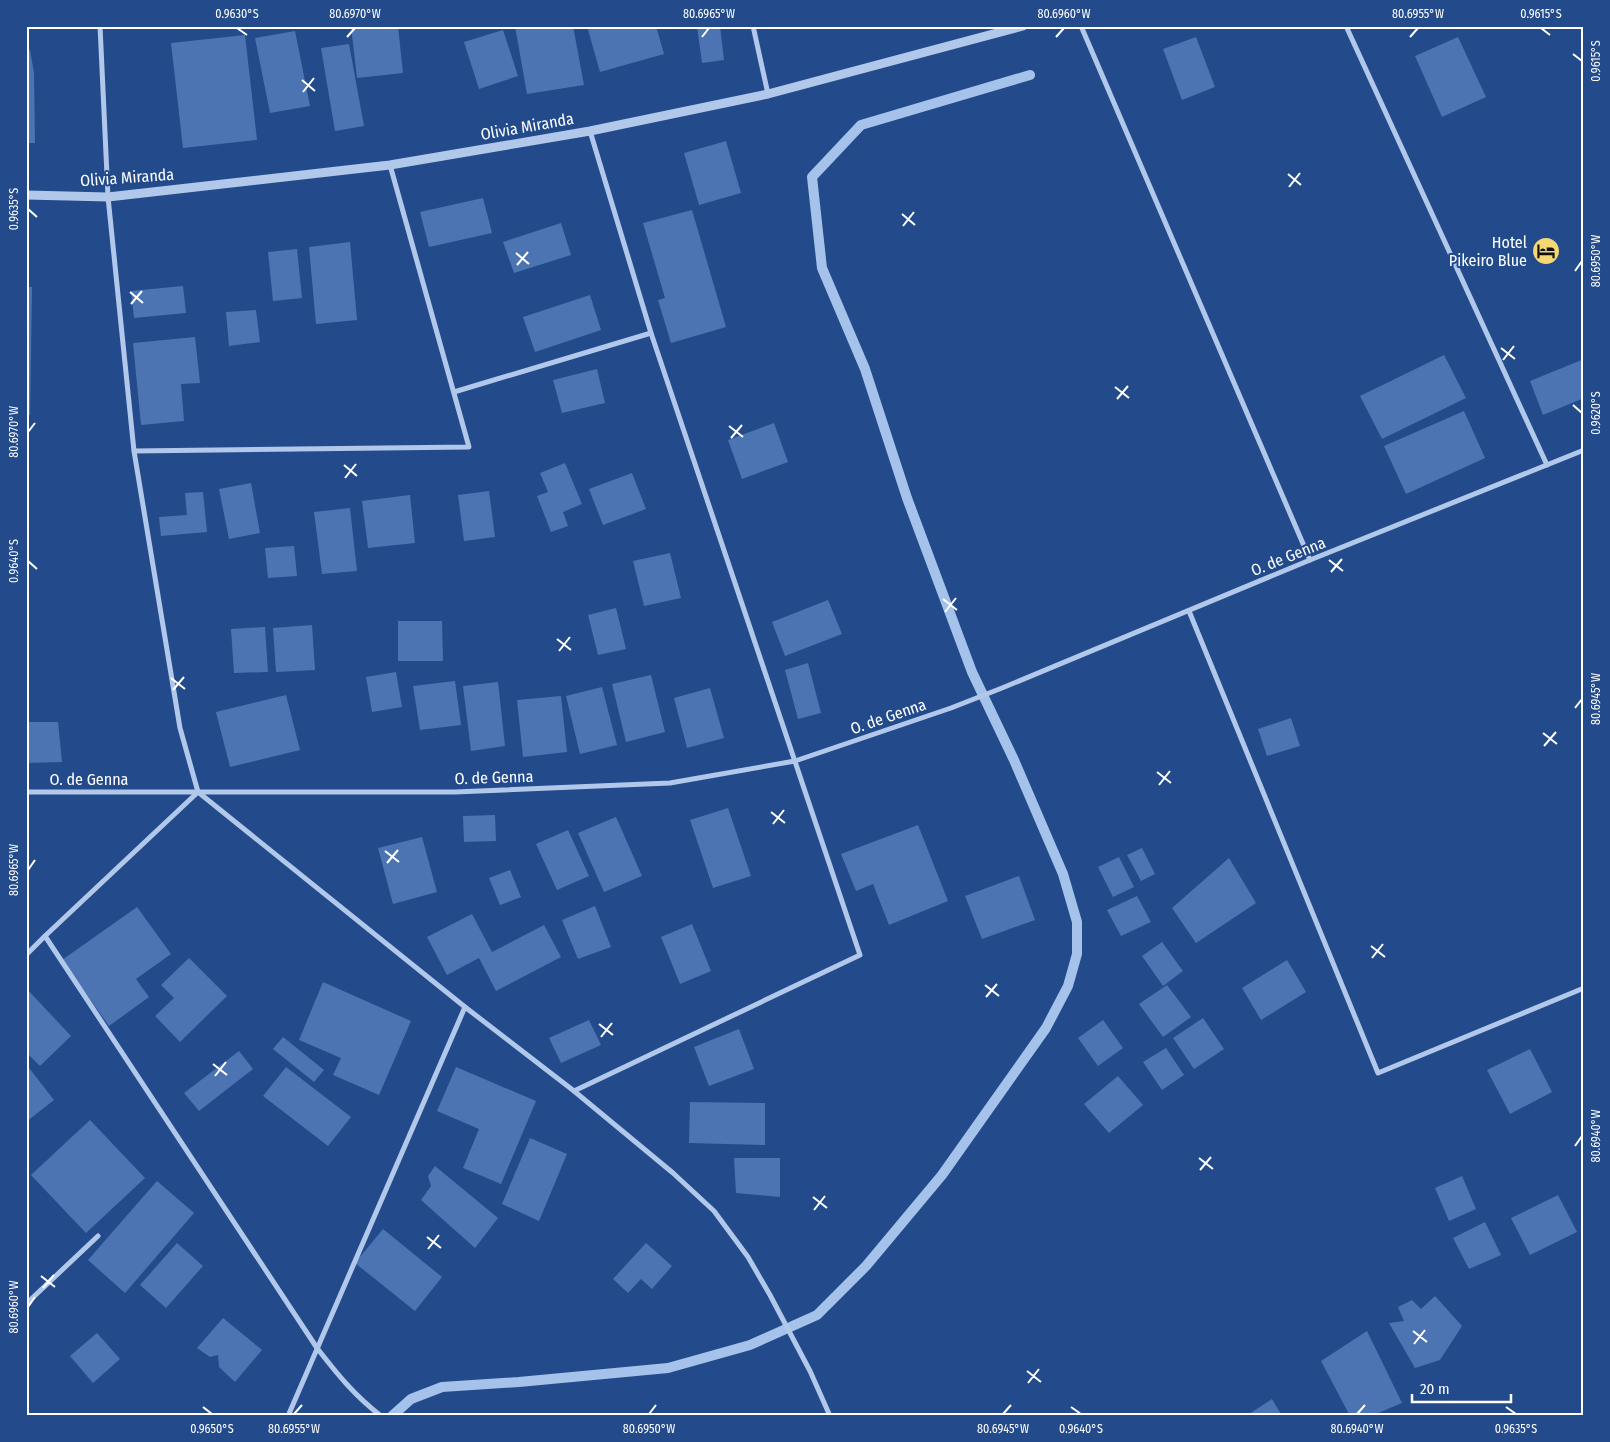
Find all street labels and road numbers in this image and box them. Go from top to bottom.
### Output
street label: Olivia Miranda [479,109,575,144]
street label: Olivia Miranda [79,165,175,190]
street label: O. de Genna [1248,533,1328,580]
street label: O. de Genna [848,695,929,738]
street label: O. de Genna [454,767,534,788]
street label: O. de Genna [50,770,129,789]

